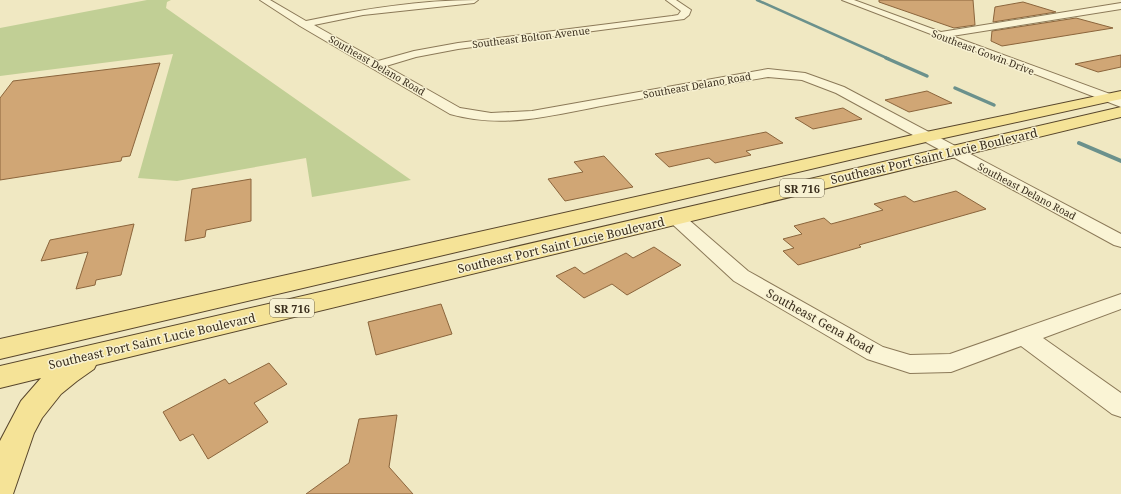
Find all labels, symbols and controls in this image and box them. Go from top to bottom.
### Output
street label: Southeast Bolton Avenue [471,23,591,51]
street label: Southeast Gowin Drive [930,26,1036,78]
street label: Southeast Delano Road [326,32,428,98]
street label: Southeast Delano Road [642,69,752,101]
street label: Southeast Port Saint Lucie Boulevard [829,124,1040,188]
street label: Southeast Delano Road [975,159,1079,223]
road number: SR 716 [780,179,824,197]
street label: Southeast Port Saint Lucie Boulevard [456,213,667,277]
street label: Southeast Gena Road [763,284,877,358]
road number: SR 716 [270,299,314,317]
street label: Southeast Port Saint Lucie Boulevard [47,309,258,373]

